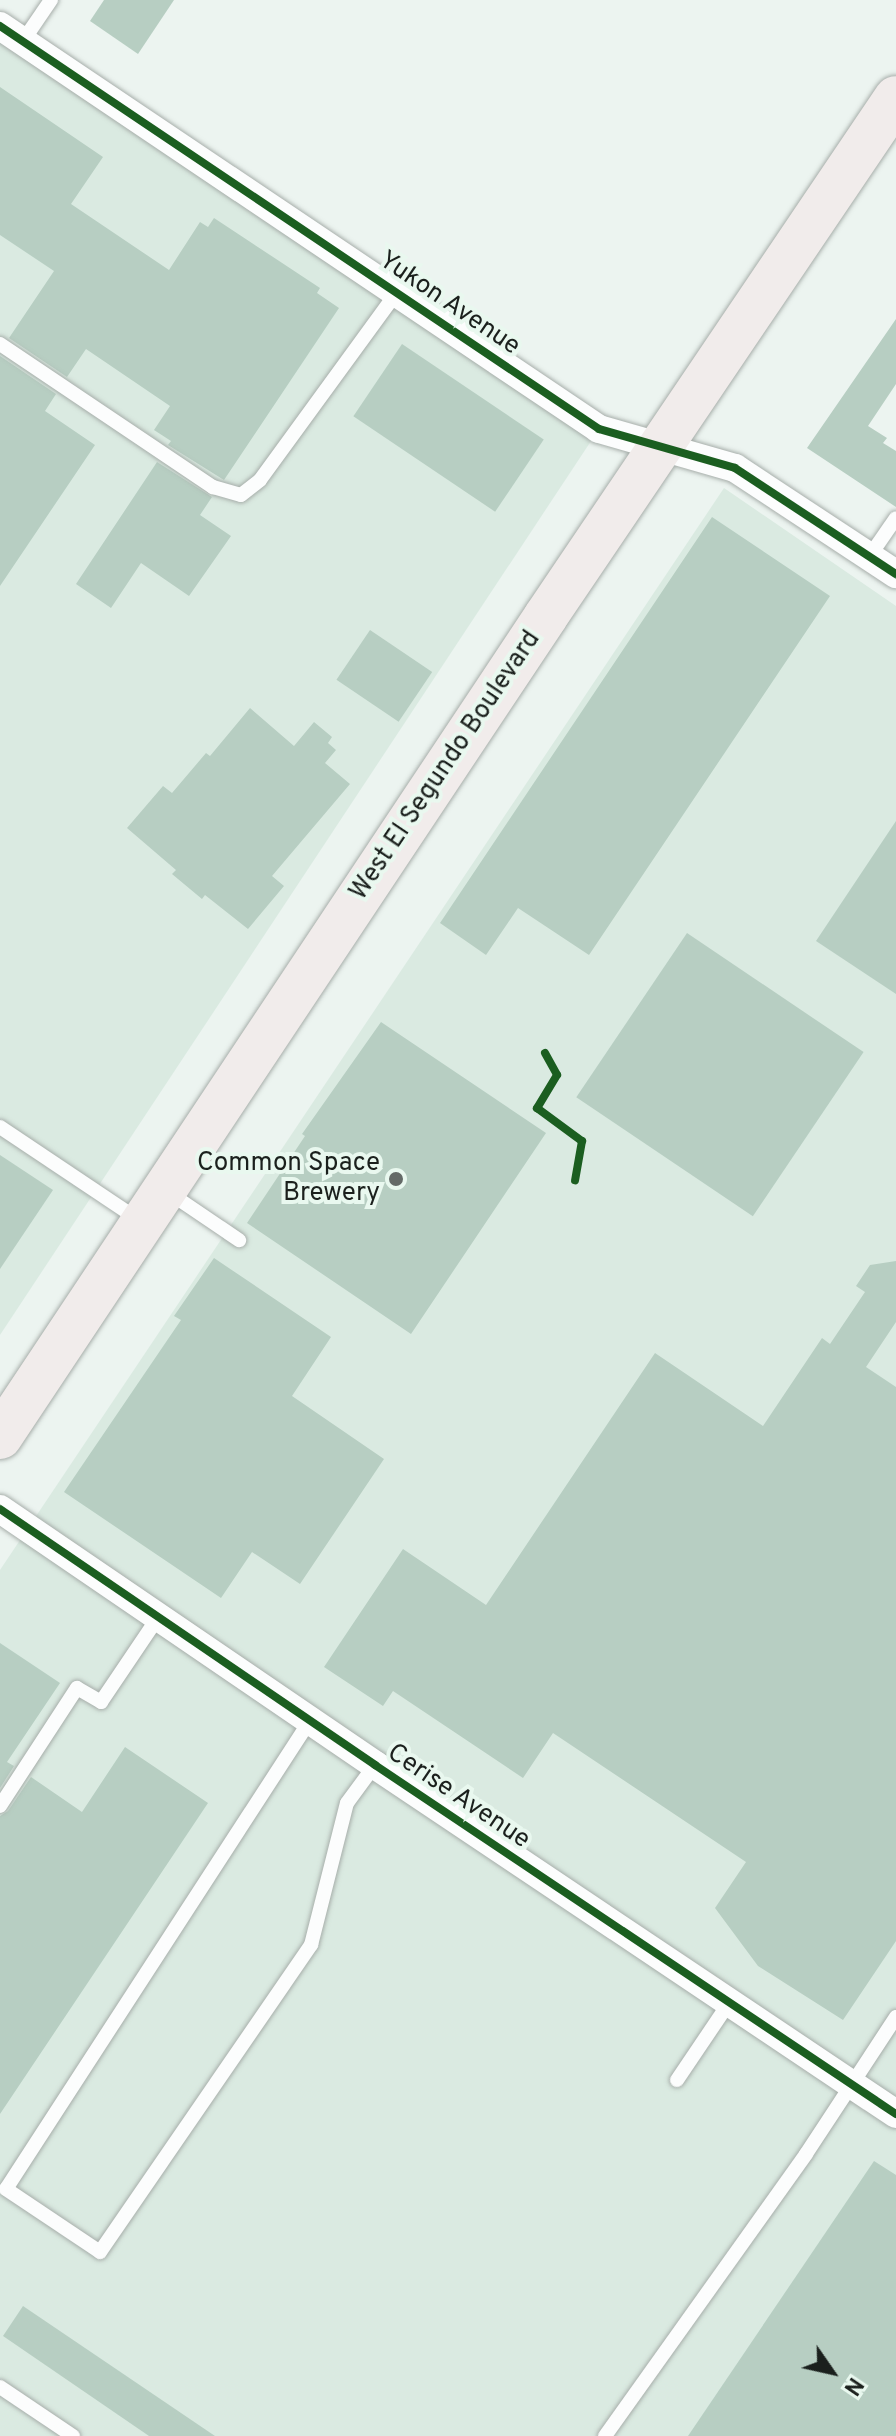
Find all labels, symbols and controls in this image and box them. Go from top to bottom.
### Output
street label: Yukon Avenue [372,245,526,363]
street label: West El Segundo Boulevard [344,625,548,907]
place label: Common Space Brewery [197,1148,380,1210]
marker: Common Space Brewery [387,1170,405,1188]
street label: Cerise Avenue [380,1737,536,1857]
north arrow [792,2332,872,2412]
text: N [837,2372,868,2400]

